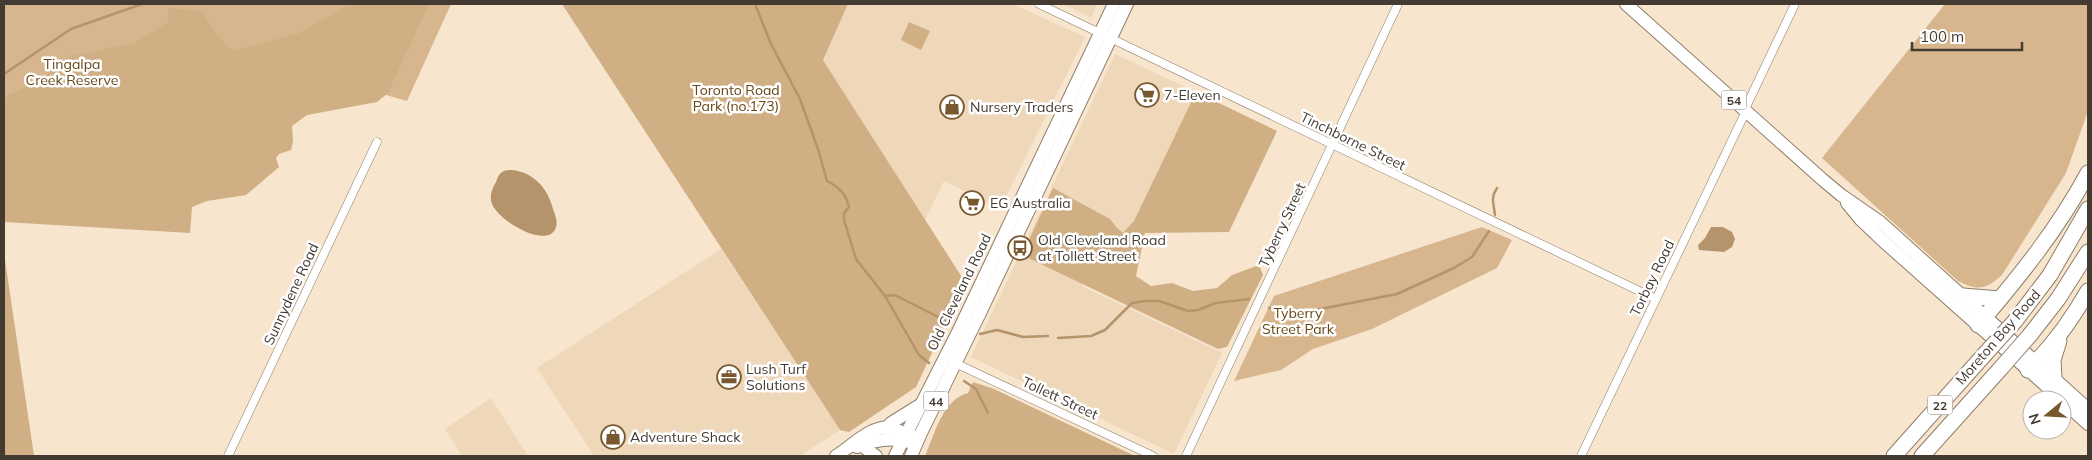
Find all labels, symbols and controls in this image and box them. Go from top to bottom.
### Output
scale bar [1912,20,2022,52]
text: 100 m [1920,27,1964,46]
park label: Tingalpa Creek Reserve [26,55,118,89]
park label: Toronto Road Park (no.173) [692,81,780,115]
supermarket icon: 7-Eleven [1134,82,1160,108]
place label: 7-Eleven [1164,86,1221,104]
road number: 54 [1722,90,1746,110]
shop icon: Nursery Traders [939,94,965,120]
place label: Nursery Traders [970,98,1074,116]
street label: Tinchborne Street [1297,108,1409,174]
street label: Tyberry Street [1255,180,1310,270]
supermarket icon: EG Australia [959,190,985,216]
place label: EG Australia [990,194,1071,212]
street label: Old Cleveland Road [923,231,995,353]
place label: Old Cleveland Road at Tollett Street [1038,231,1166,265]
bus stop icon: Old Cleveland Road at Tollett Street [1007,235,1033,261]
street label: Torbay Road [1626,237,1678,319]
street label: Sunnydene Road [260,240,322,348]
street label: Moreton Bay Road [1952,286,2044,388]
park label: Tyberry Street Park [1262,304,1335,338]
place label: Lush Turf Solutions [746,360,806,394]
office icon: Lush Turf Solutions [716,364,742,390]
street label: Tollett Street [1019,373,1101,423]
north arrow [2022,390,2072,440]
road number: 44 [924,392,948,411]
road number: 22 [1928,396,1952,414]
text: N [2024,411,2045,427]
shop icon: Adventure Shack [600,424,626,450]
place label: Adventure Shack [630,428,741,446]

